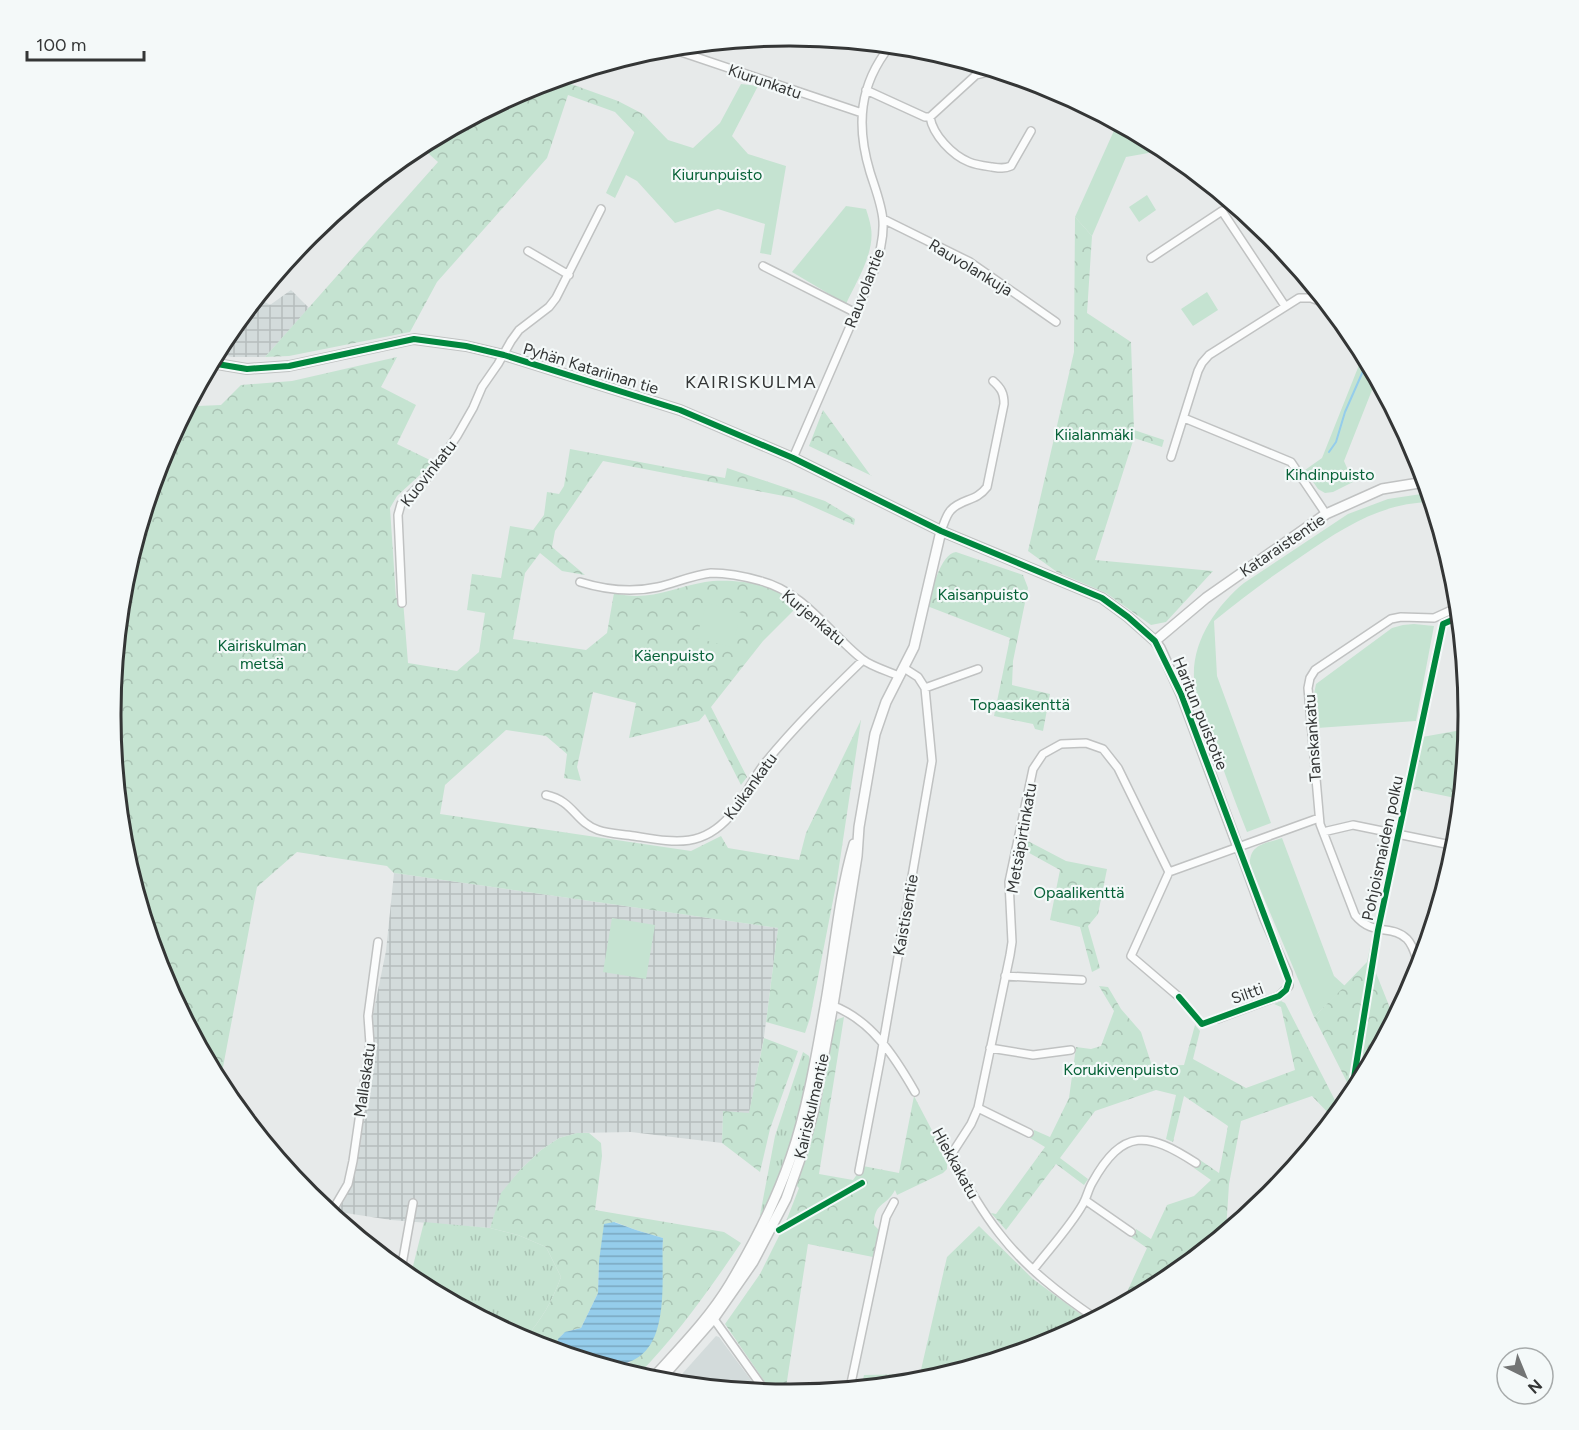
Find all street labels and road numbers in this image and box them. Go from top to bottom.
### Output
street label: Kiurunkatu [726,60,804,103]
street label: Rauvolankuja [925,235,1016,300]
street label: Rauvolantie [841,245,888,331]
street label: Pyhän Katariinan tie [521,339,661,398]
street label: Kuovinkatu [396,436,460,510]
street label: Kataraistentie [1236,510,1329,581]
street label: Kurjenkatu [778,585,849,649]
street label: Haritun puistotie [1169,654,1232,773]
street label: Tanskankatu [1300,694,1325,782]
street label: Kuikankatu [720,749,781,823]
street label: Pohjoismaiden polku [1358,774,1407,922]
street label: Metsäpirtinkatu [1002,781,1041,895]
street label: Kaistisentie [889,873,922,957]
street label: Siltti [1228,979,1266,1008]
street label: Mallaskatu [350,1042,379,1119]
street label: Kairiskulmantie [790,1051,833,1161]
street label: Hiekkakatu [928,1124,983,1202]

